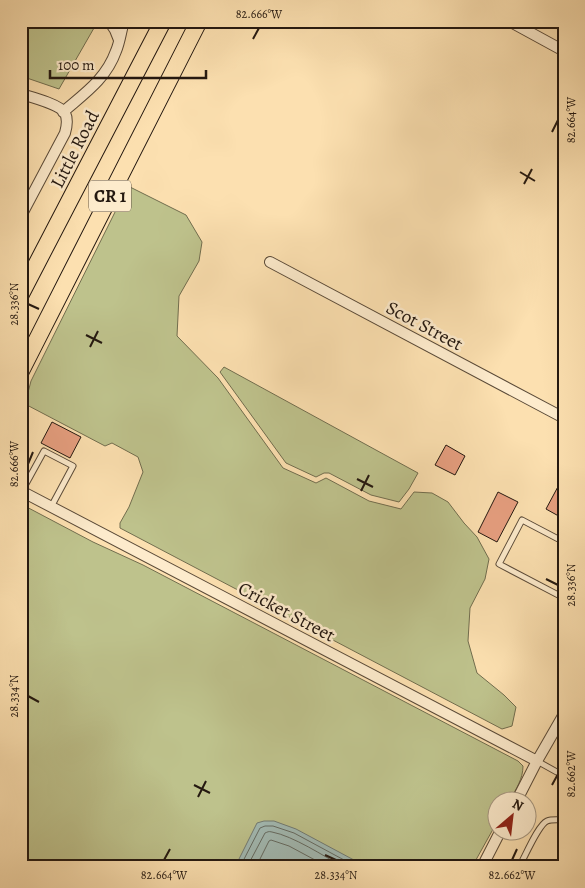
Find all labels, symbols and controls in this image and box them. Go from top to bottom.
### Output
text: 82.666°W [236,6,283,22]
scale bar [50,48,206,80]
text: 100 m [58,55,95,75]
text: 82.664°W [563,96,579,143]
street label: Little Road [44,105,106,193]
road number: CR 1 [89,180,131,212]
text: 28.336°N [6,282,22,325]
street label: Scot Street [381,295,468,357]
text: 82.666°W [6,440,22,487]
text: 28.336°N [563,563,579,606]
street label: Cricket Street [233,575,340,648]
text: 28.334°N [6,674,22,717]
text: 82.662°W [563,750,579,797]
north arrow [488,790,538,840]
text: N [509,794,527,816]
text: 82.664°W [141,867,188,883]
text: 28.334°N [315,867,358,883]
text: 82.662°W [489,867,536,883]

